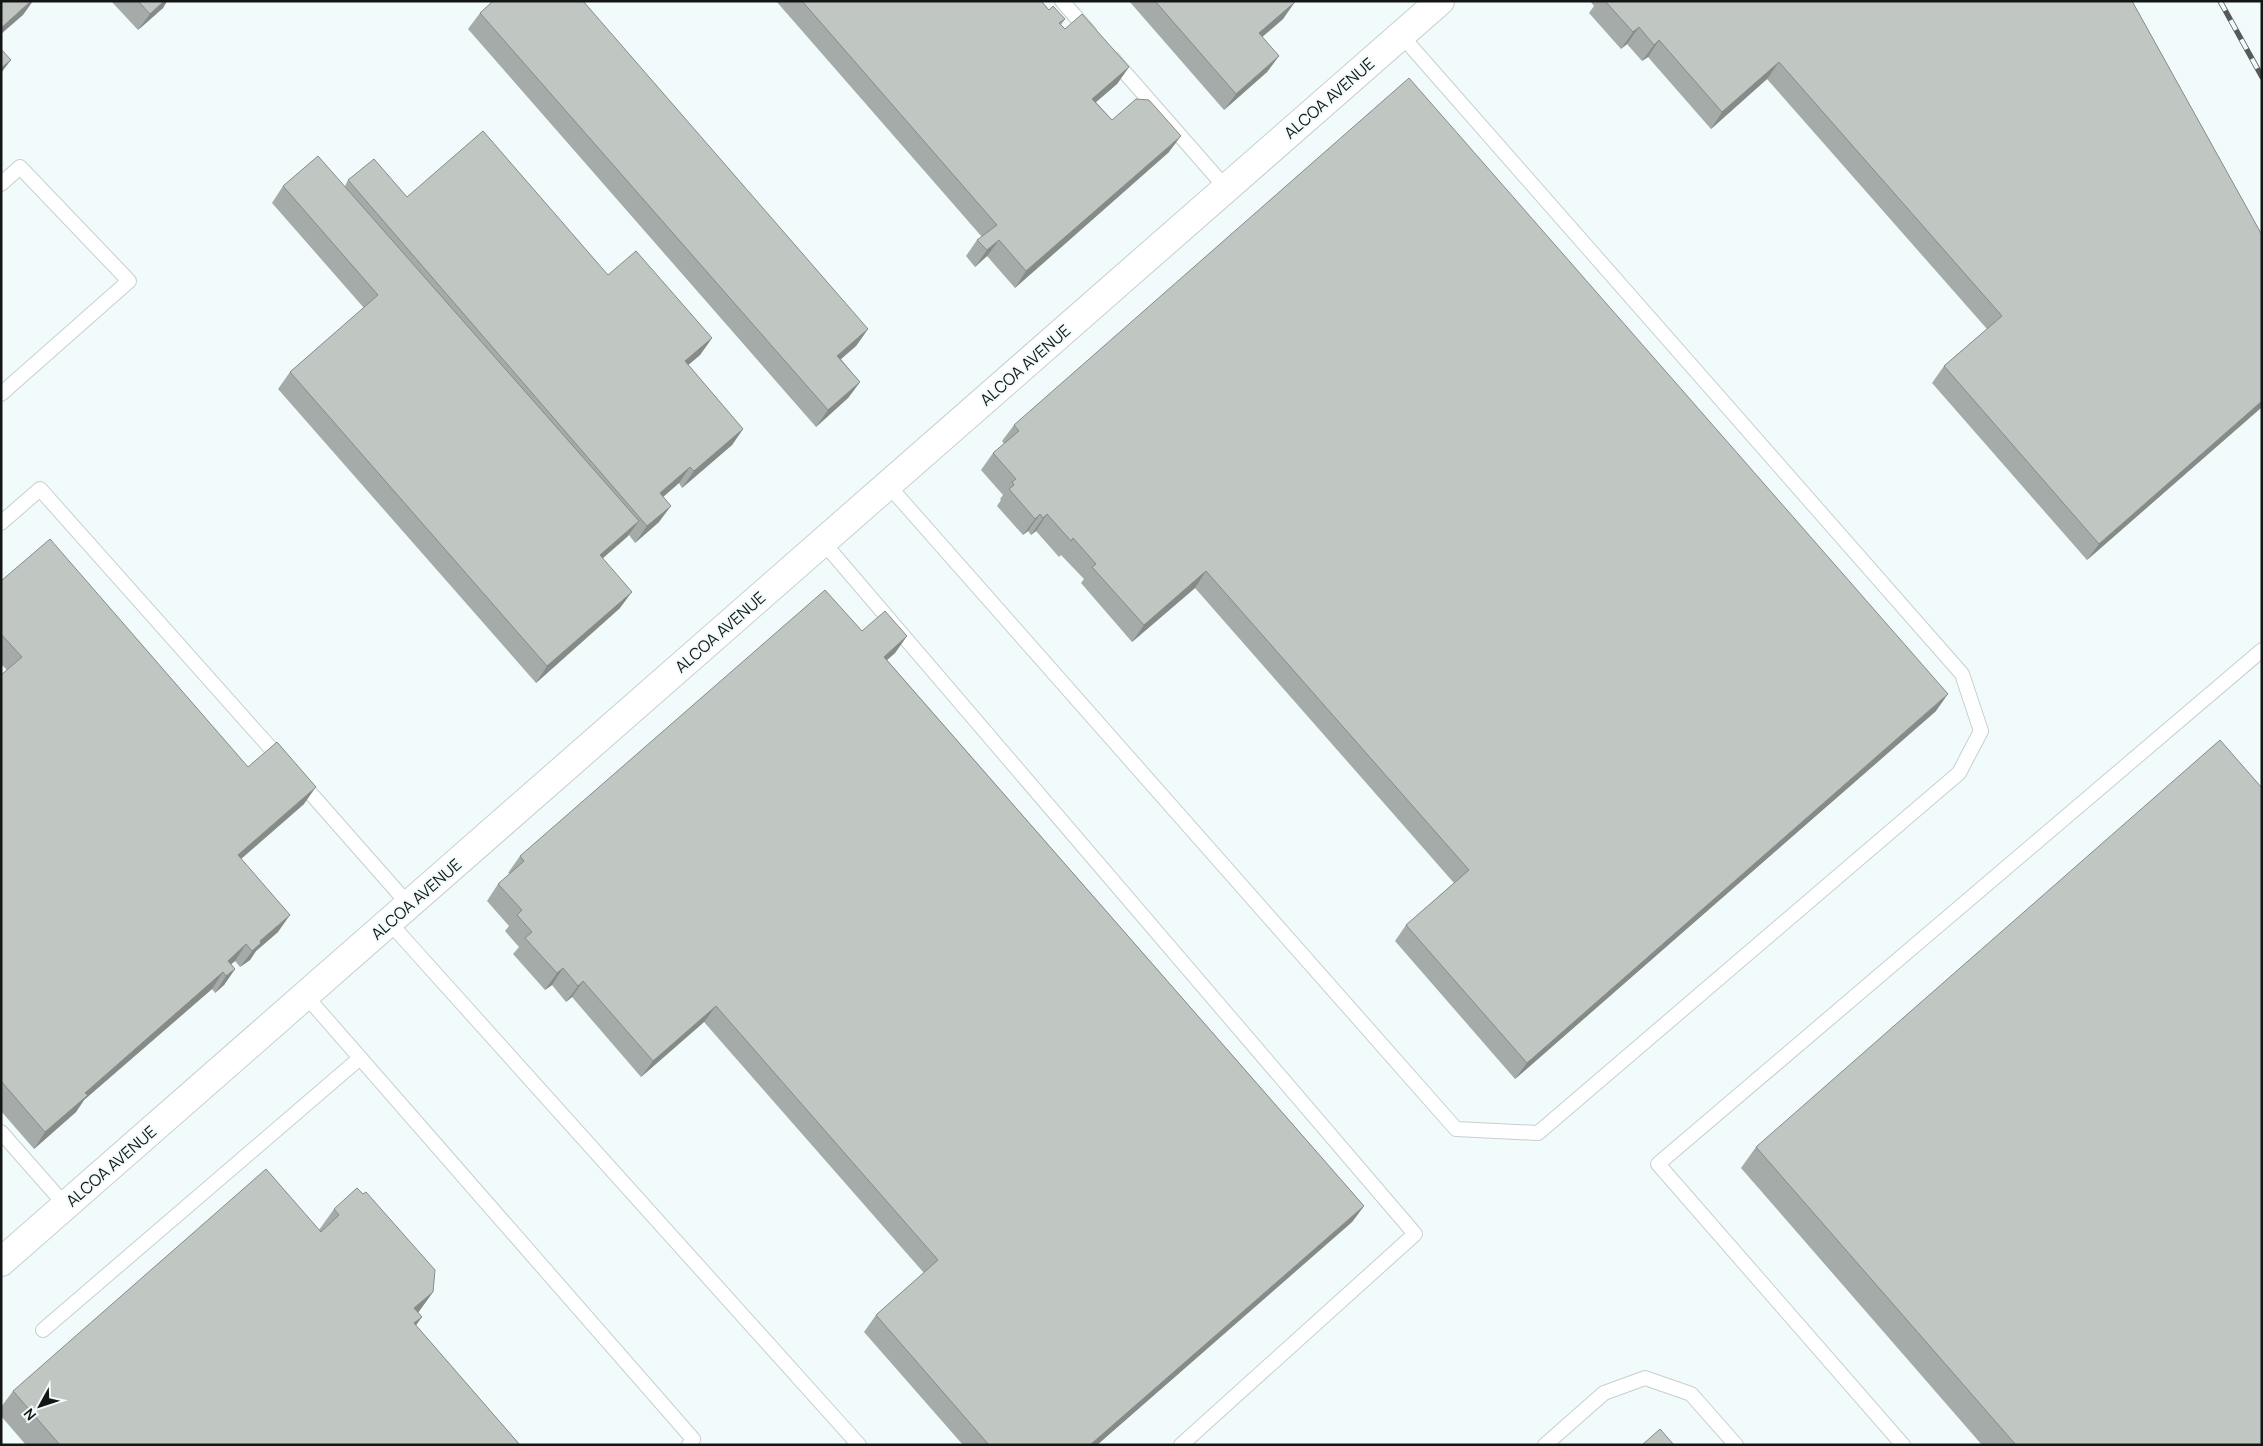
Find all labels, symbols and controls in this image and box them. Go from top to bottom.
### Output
street label: ALCOA AVENUE [1279,52,1379,144]
street label: ALCOA AVENUE [975,319,1075,411]
street label: ALCOA AVENUE [670,586,770,678]
street label: ALCOA AVENUE [366,853,466,945]
street label: ALCOA AVENUE [61,1120,161,1212]
north arrow [15,1381,65,1431]
text: N [19,1405,40,1425]

